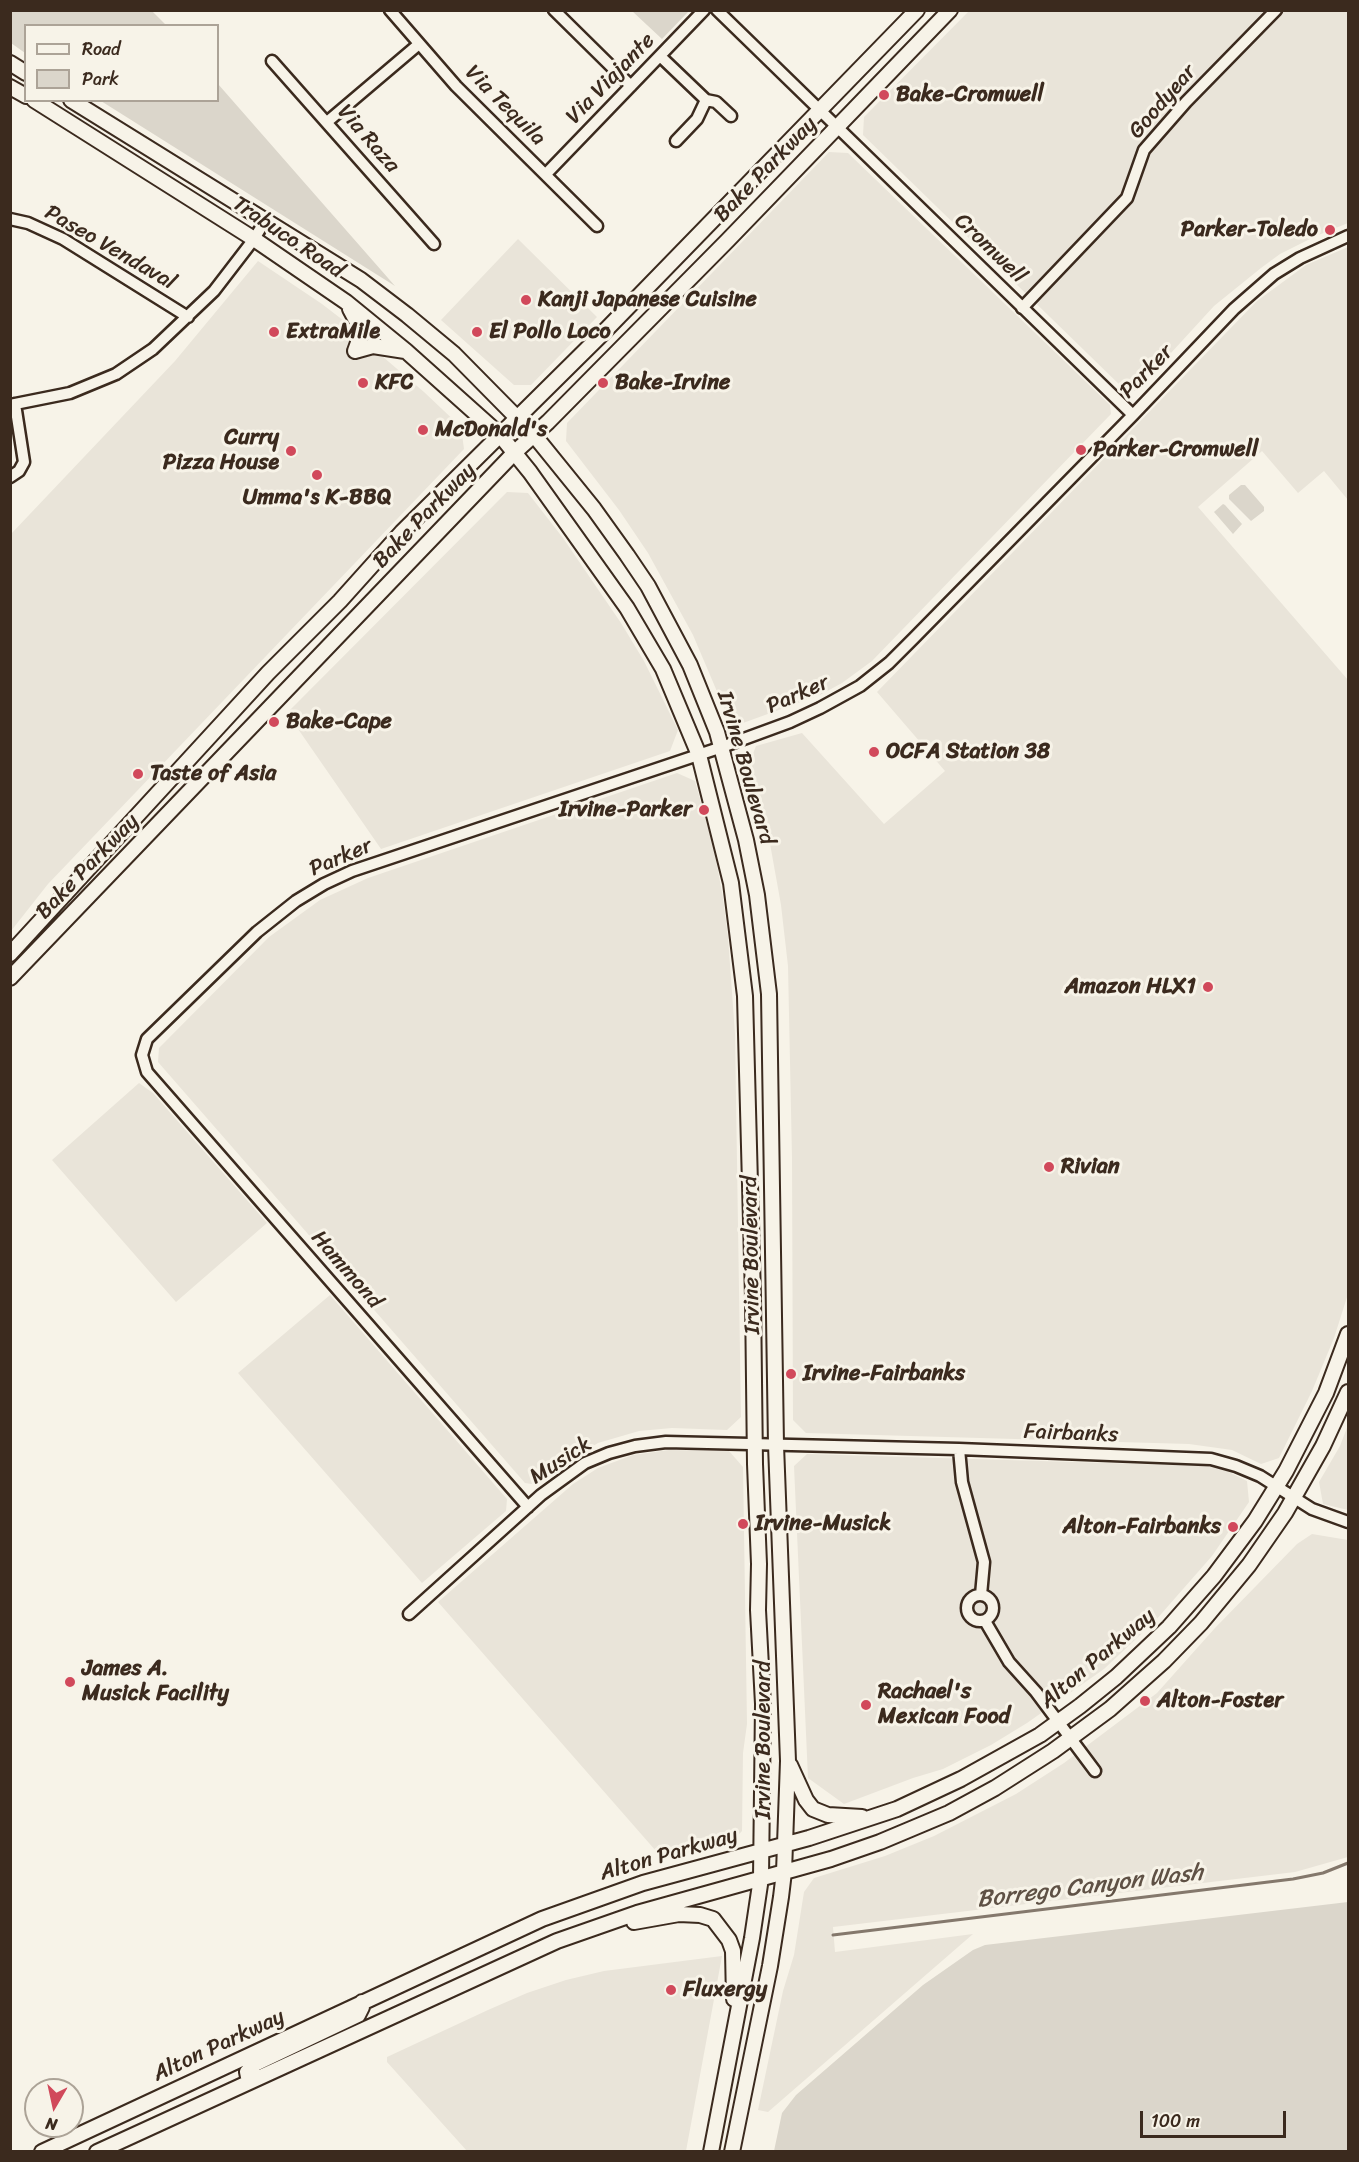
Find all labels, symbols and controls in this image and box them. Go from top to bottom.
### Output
legend [24,24,219,102]
street label: Via Viajante [561,28,661,130]
text: Road [82,33,121,65]
street label: Goodyear [1124,59,1202,145]
street label: Via Tequila [459,60,551,152]
text: Park [82,63,119,95]
place label: Bake-Cromwell [896,82,1044,108]
marker: Bake-Cromwell [877,88,891,102]
street label: Via Raza [331,99,405,179]
street label: Bake Parkway [709,112,823,228]
street label: Trabuco Road [227,191,349,285]
street label: Paseo Vendaval [40,200,180,296]
street label: Cromwell [949,208,1031,290]
place label: Parker-Toledo [1181,217,1318,243]
marker: Parker-Toledo [1323,223,1337,237]
place label: Kanji Japanese Cuisine [538,287,757,313]
marker: Kanji Japanese Cuisine [519,293,533,307]
place label: ExtraMile [286,319,380,345]
place label: El Pollo Loco [489,319,611,345]
marker: ExtraMile [267,325,281,339]
marker: El Pollo Loco [470,325,484,339]
street label: Parker [1115,339,1179,405]
place label: KFC [375,370,414,396]
place label: Bake-Irvine [615,370,730,396]
marker: KFC [356,376,370,390]
marker: Bake-Irvine [596,376,610,390]
place label: McDonald's [435,417,547,443]
marker: McDonald's [416,423,430,437]
place label: Curry Pizza House [163,425,279,476]
place label: Parker-Cromwell [1093,437,1258,463]
marker: Parker-Cromwell [1074,443,1088,457]
marker: Curry Pizza House [284,444,298,458]
street label: Bake Parkway [368,458,482,574]
marker: Umma's K-BBQ [310,468,324,482]
place label: Umma's K-BBQ [243,485,391,511]
street label: Parker [763,670,833,720]
street label: Irvine Boulevard [710,688,780,848]
place label: Bake-Cape [286,709,392,735]
marker: Bake-Cape [267,715,281,729]
place label: OCFA Station 38 [886,739,1050,765]
marker: OCFA Station 38 [867,745,881,759]
place label: Taste of Asia [150,761,276,787]
marker: Taste of Asia [131,767,145,781]
place label: Irvine-Parker [559,797,692,823]
marker: Irvine-Parker [697,803,711,817]
street label: Bake Parkway [31,809,145,925]
street label: Parker [306,833,376,883]
place label: Amazon HLX1 [1065,974,1196,1000]
marker: Amazon HLX1 [1201,980,1215,994]
place label: Rivian [1061,1154,1120,1180]
marker: Rivian [1042,1160,1056,1174]
street label: Irvine Boulevard [737,1175,767,1335]
street label: Hammond [305,1225,387,1315]
place label: Irvine-Fairbanks [803,1361,965,1387]
marker: Irvine-Fairbanks [784,1367,798,1381]
street label: Fairbanks [1023,1419,1119,1449]
street label: Musick [525,1431,597,1491]
place label: Irvine-Musick [755,1511,891,1537]
place label: Alton-Fairbanks [1063,1514,1221,1540]
marker: Irvine-Musick [736,1517,750,1531]
marker: Alton-Fairbanks [1226,1520,1240,1534]
street label: Alton Parkway [1035,1603,1161,1715]
place label: James A. Musick Facility [82,1656,229,1708]
street label: Irvine Boulevard [751,1661,777,1819]
marker: James A. Musick Facility [63,1675,77,1689]
place label: Rachael's Mexican Food [878,1679,1010,1730]
place label: Alton-Foster [1157,1688,1283,1714]
marker: Alton-Foster [1138,1694,1152,1708]
marker: Rachael's Mexican Food [859,1698,873,1712]
street label: Alton Parkway [597,1823,741,1887]
water label: Borrego Canyon Wash [975,1859,1205,1915]
place label: Fluxergy [683,1977,767,2003]
marker: Fluxergy [664,1983,678,1997]
street label: Alton Parkway [149,2004,289,2088]
north arrow [24,2078,84,2138]
scale bar [1143,2099,1288,2137]
text: 100 m [1151,2105,1200,2137]
text: N [44,2109,59,2139]

